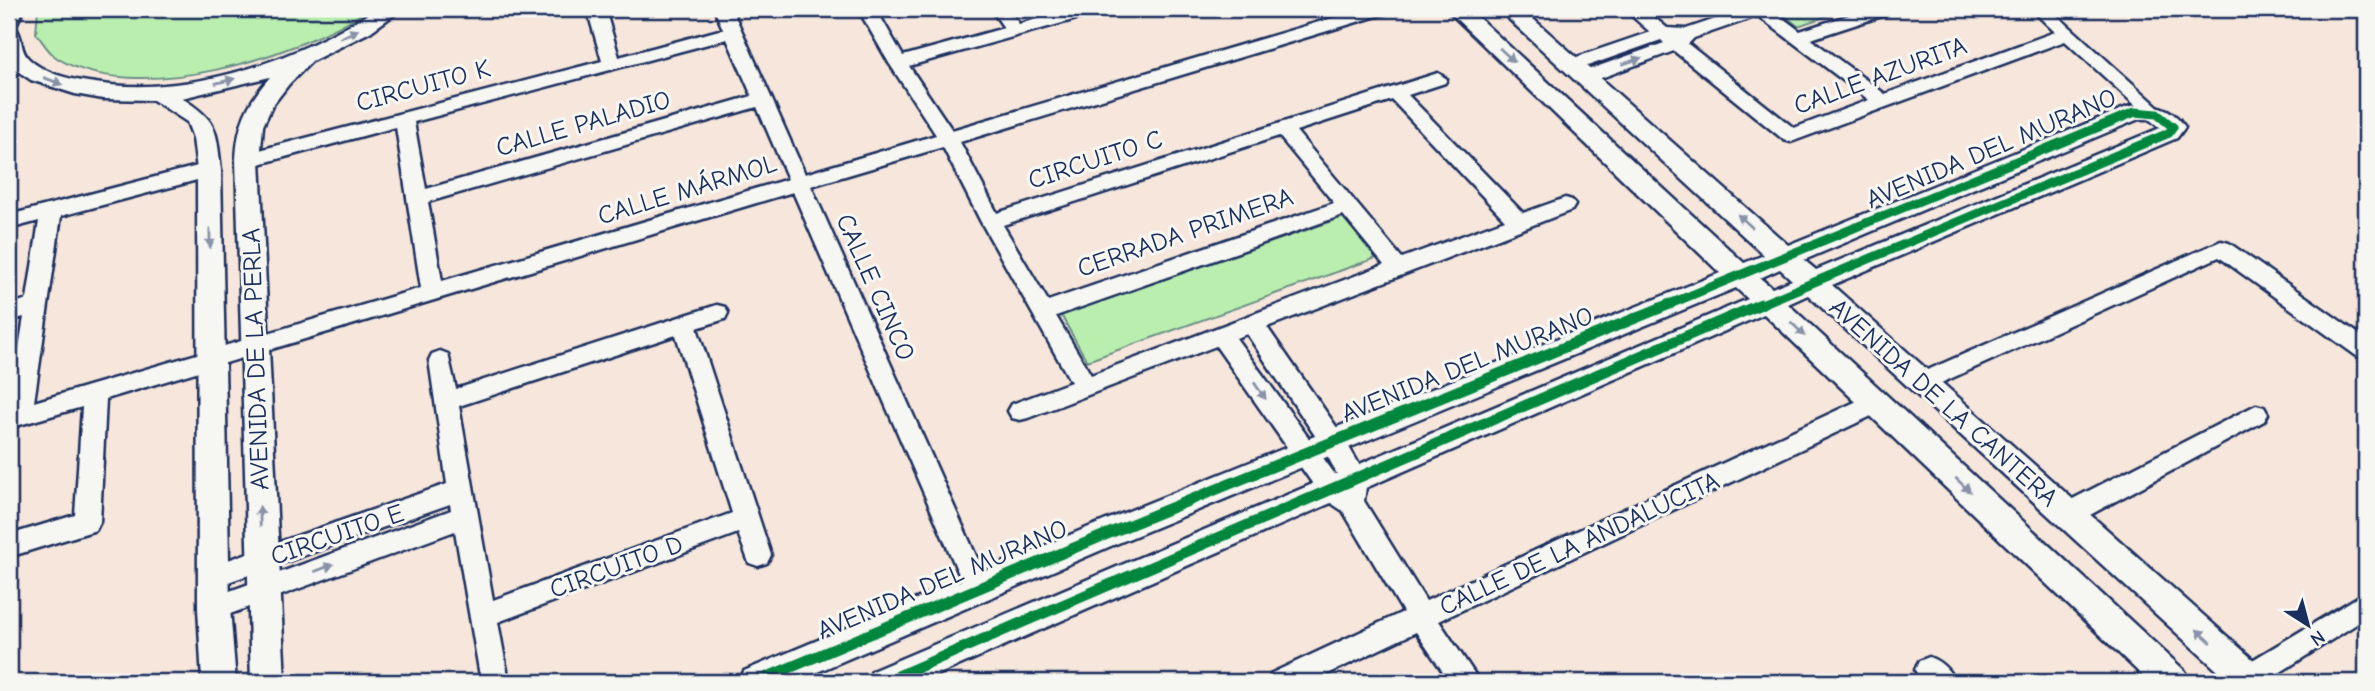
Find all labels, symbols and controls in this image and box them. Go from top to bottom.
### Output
one-way arrow [339,29,360,40]
street label: CALLE AZURITA [1790,31,1971,121]
one-way arrow [1498,47,1516,63]
street label: CIRCUITO K [353,54,494,118]
one-way arrow [1622,55,1643,66]
one-way arrow [42,75,63,86]
one-way arrow [215,75,237,86]
street label: AVENIDA DEL MURANO [1862,83,2121,215]
street label: CALLE PALADIO [493,85,674,163]
street label: CIRCUITO C [1024,124,1166,196]
street label: CALLE MÁRMOL [594,148,780,231]
street label: CERRADA PRIMERA [1074,182,1297,284]
street label: CALLE CINCO [829,209,921,365]
one-way arrow [1736,213,1753,229]
one-way arrow [204,227,216,249]
street label: AVENIDA DE LA PERLA [236,227,276,491]
street label: AVENIDA DE LA CANTERA [1823,292,2064,513]
street label: AVENIDA DEL MURANO [1337,301,1598,429]
one-way arrow [1789,320,1806,337]
one-way arrow [1253,382,1267,400]
street label: CALLE DE LA ANDALUCITA [1435,466,1724,622]
one-way arrow [1954,477,1972,493]
street label: CIRCUITO E [267,498,408,572]
one-way arrow [255,505,266,527]
street label: AVENIDA DEL MURANO [813,514,1072,646]
street label: CIRCUITO D [546,529,687,605]
one-way arrow [314,562,335,573]
north arrow [2274,590,2344,660]
text: N [2306,625,2329,650]
one-way arrow [2196,629,2213,645]

